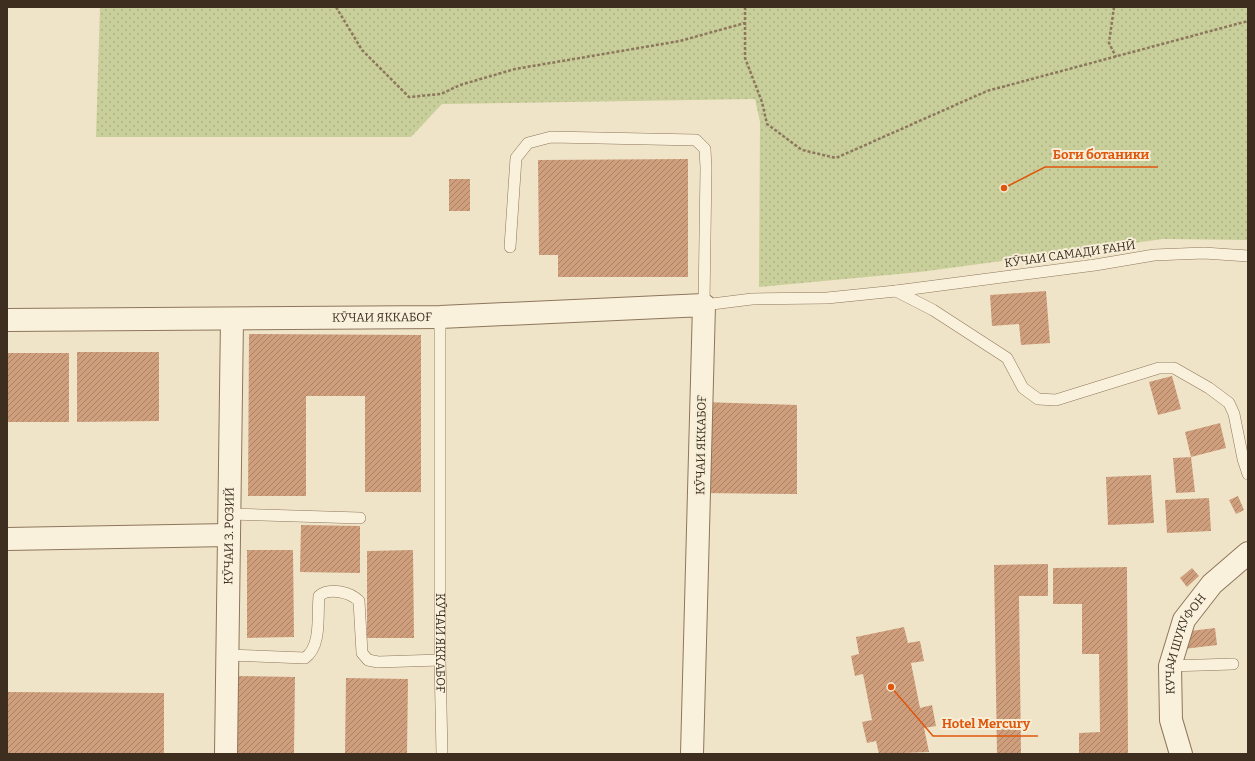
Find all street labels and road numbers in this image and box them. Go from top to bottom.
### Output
street label: КӮЧАИ САМАДИ ҒАНӢ [1004,238,1137,270]
street label: КӮЧАИ ЯККАБОҒ [332,310,432,325]
street label: КӮЧАИ ЯККАБОҒ [693,395,709,495]
street label: КӮЧАИ З. РОЗИЙ [221,487,237,585]
street label: КУЧАИ ШУКУФОН [1163,591,1209,694]
street label: КӮЧАИ ЯККАБОҒ [433,593,448,693]

